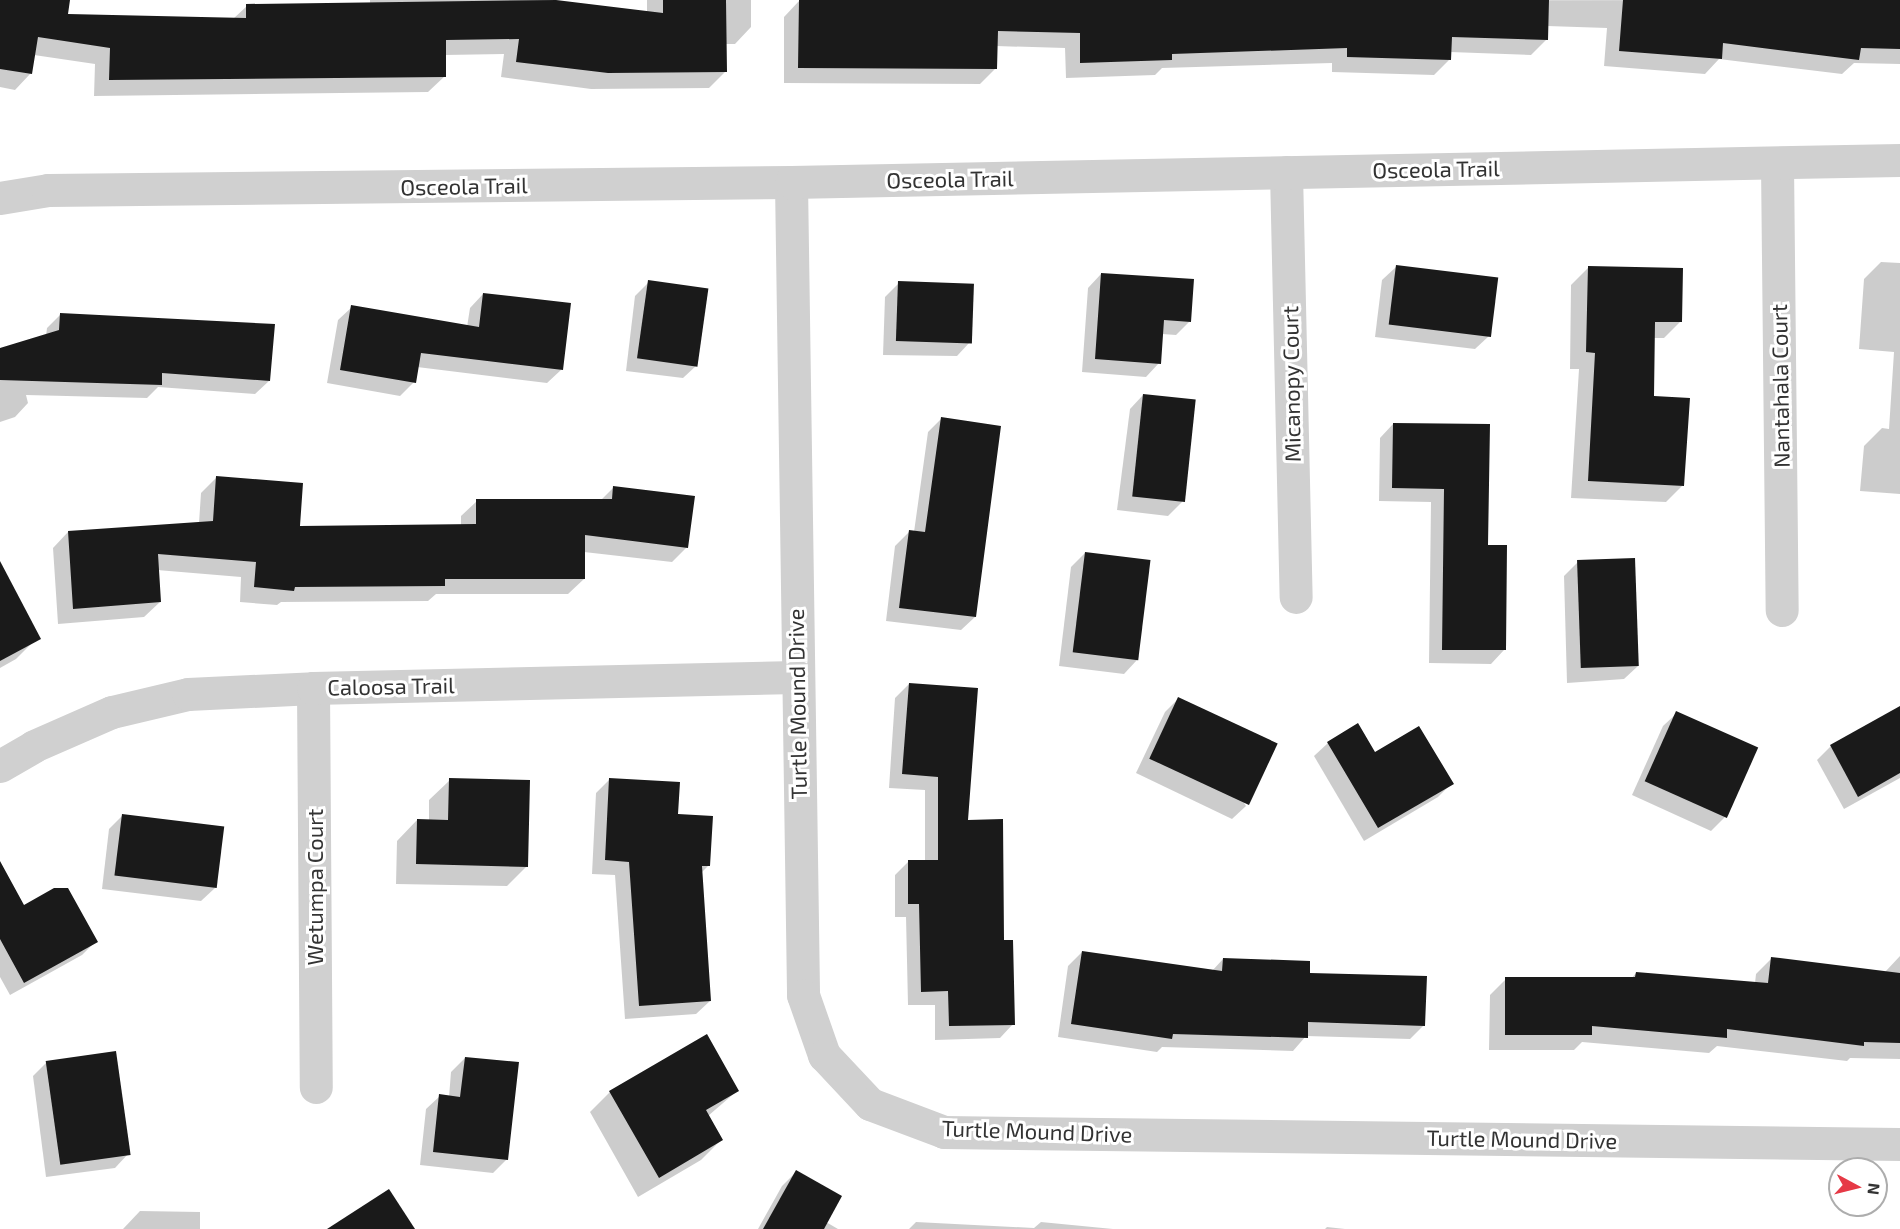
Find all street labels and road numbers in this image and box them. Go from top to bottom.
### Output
street label: Osceola Trail [1372,155,1500,183]
street label: Osceola Trail [886,165,1014,193]
street label: Osceola Trail [400,172,528,200]
street label: Nantahala Court [1765,304,1795,468]
street label: Micanopy Court [1276,305,1306,463]
street label: Turtle Mound Drive [782,608,812,800]
street label: Caloosa Trail [327,672,455,700]
street label: Wetumpa Court [302,809,328,965]
street label: Turtle Mound Drive [941,1114,1133,1148]
street label: Turtle Mound Drive [1426,1124,1618,1154]

